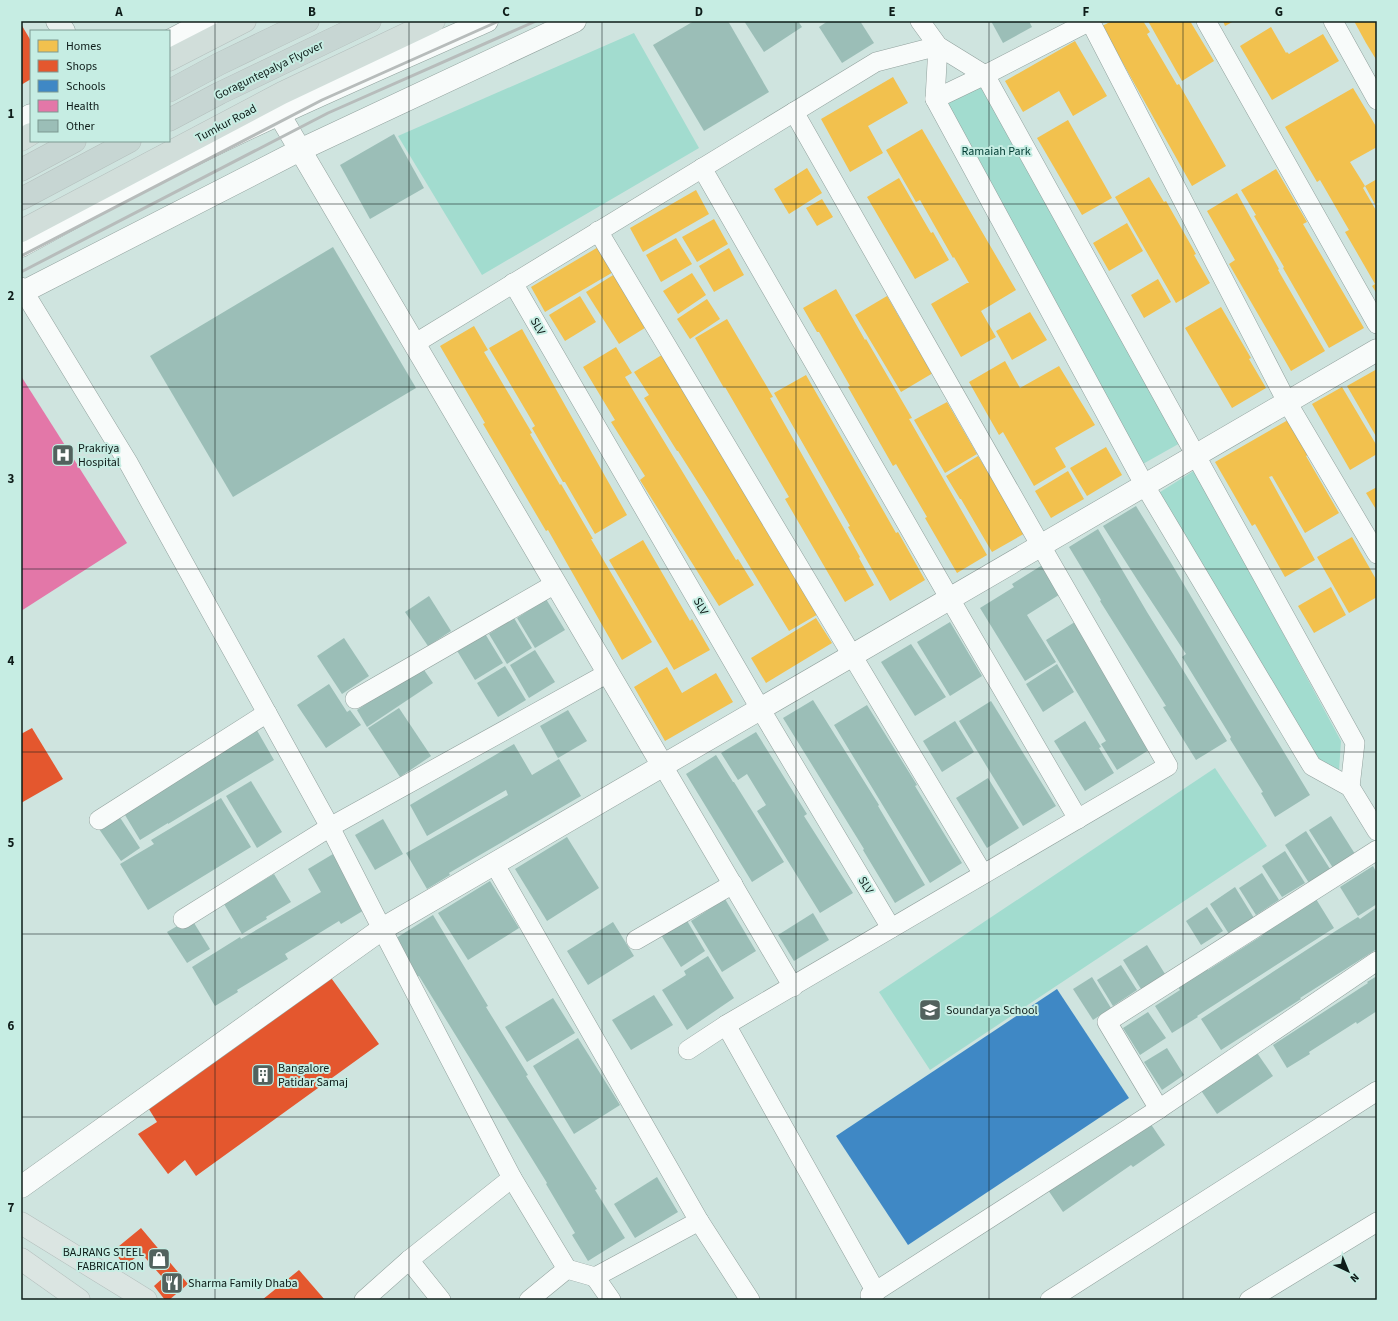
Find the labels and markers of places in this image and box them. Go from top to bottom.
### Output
place label: Prakriya Hospital [78,440,120,471]
hospital icon: Prakriya Hospital [50,442,76,468]
school or university icon: Soundarya School [917,997,943,1023]
place label: Soundarya School [946,1002,1037,1019]
place label: Bangalore Patidar Samaj [278,1060,348,1091]
building icon: Bangalore Patidar Samaj [250,1062,276,1088]
place label: BAJRANG STEEL FABRICATION [63,1244,144,1275]
shop icon: BAJRANG STEEL FABRICATION [146,1246,172,1272]
restaurant icon: Sharma Family Dhaba [159,1270,185,1296]
place label: Sharma Family Dhaba [188,1275,298,1292]

